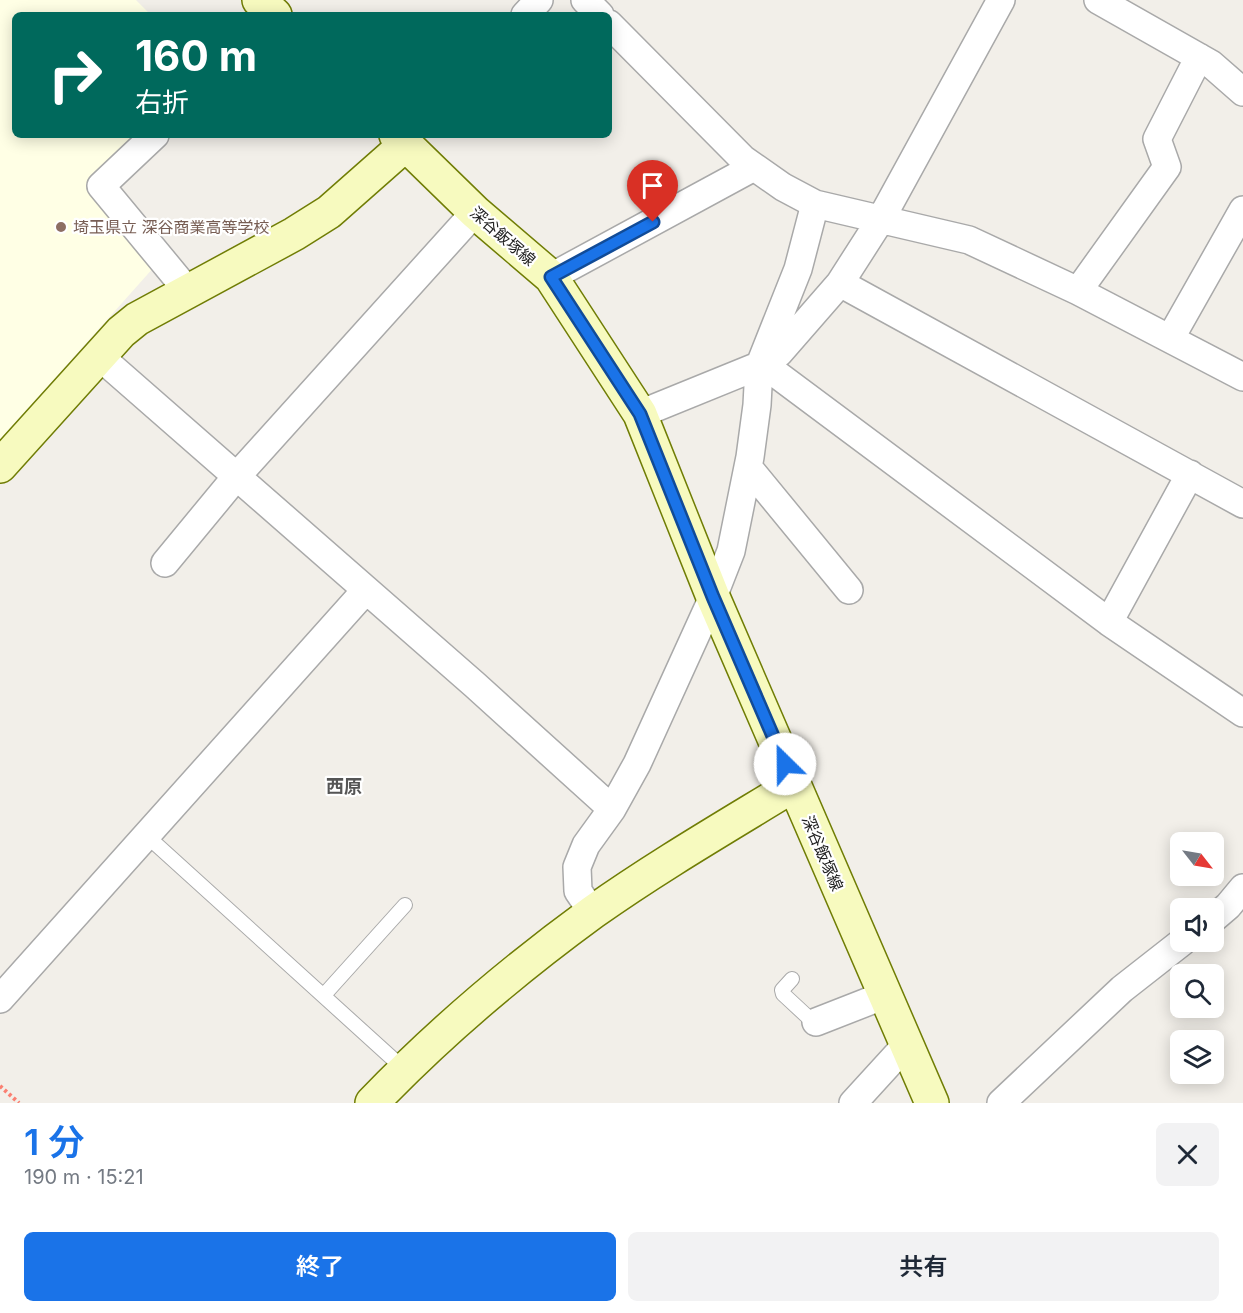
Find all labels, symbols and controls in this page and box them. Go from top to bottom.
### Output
text: 160 m [135,30,257,81]
icon: right [36,36,114,114]
text: 右折 [135,86,189,119]
pin [627,160,678,222]
icon: arrive [636,169,669,202]
street label: 深谷飯塚線 [466,202,540,270]
place label: 埼玉県立 深谷商業高等学校 [73,217,270,237]
marker: 埼玉県立 深谷商業高等学校 [54,220,68,234]
position arrow [753,732,817,796]
district label: 西原 [326,776,362,797]
street label: 深谷飯塚線 [798,812,848,894]
north arrow [1170,832,1224,886]
map controls [1170,832,1224,1084]
button: sound [1170,898,1224,952]
button: search [1170,964,1224,1018]
button: layers [1170,1030,1224,1084]
text: 1 分 [24,1120,84,1164]
button: close [1156,1123,1219,1186]
text: 190 m · 15:21 [24,1165,144,1189]
button: 終了 [24,1232,616,1301]
button: 共有 [628,1232,1219,1301]

